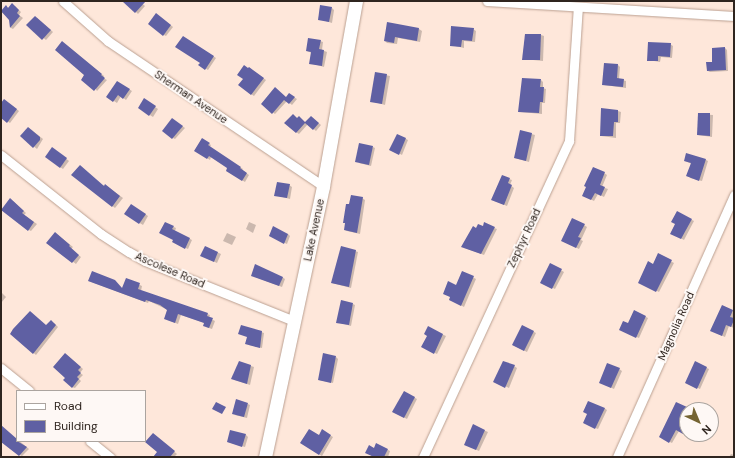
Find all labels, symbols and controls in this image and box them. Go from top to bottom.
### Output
street label: Sherman Avenue [152,68,230,126]
street label: Lake Avenue [301,198,327,262]
street label: Zephyr Road [505,206,543,270]
street label: Ascolese Road [133,249,207,291]
street label: Magnolia Road [655,290,697,362]
legend [16,390,146,442]
text: Road [54,398,82,414]
north arrow [679,402,719,442]
text: Building [54,418,98,434]
text: N [699,422,714,438]

